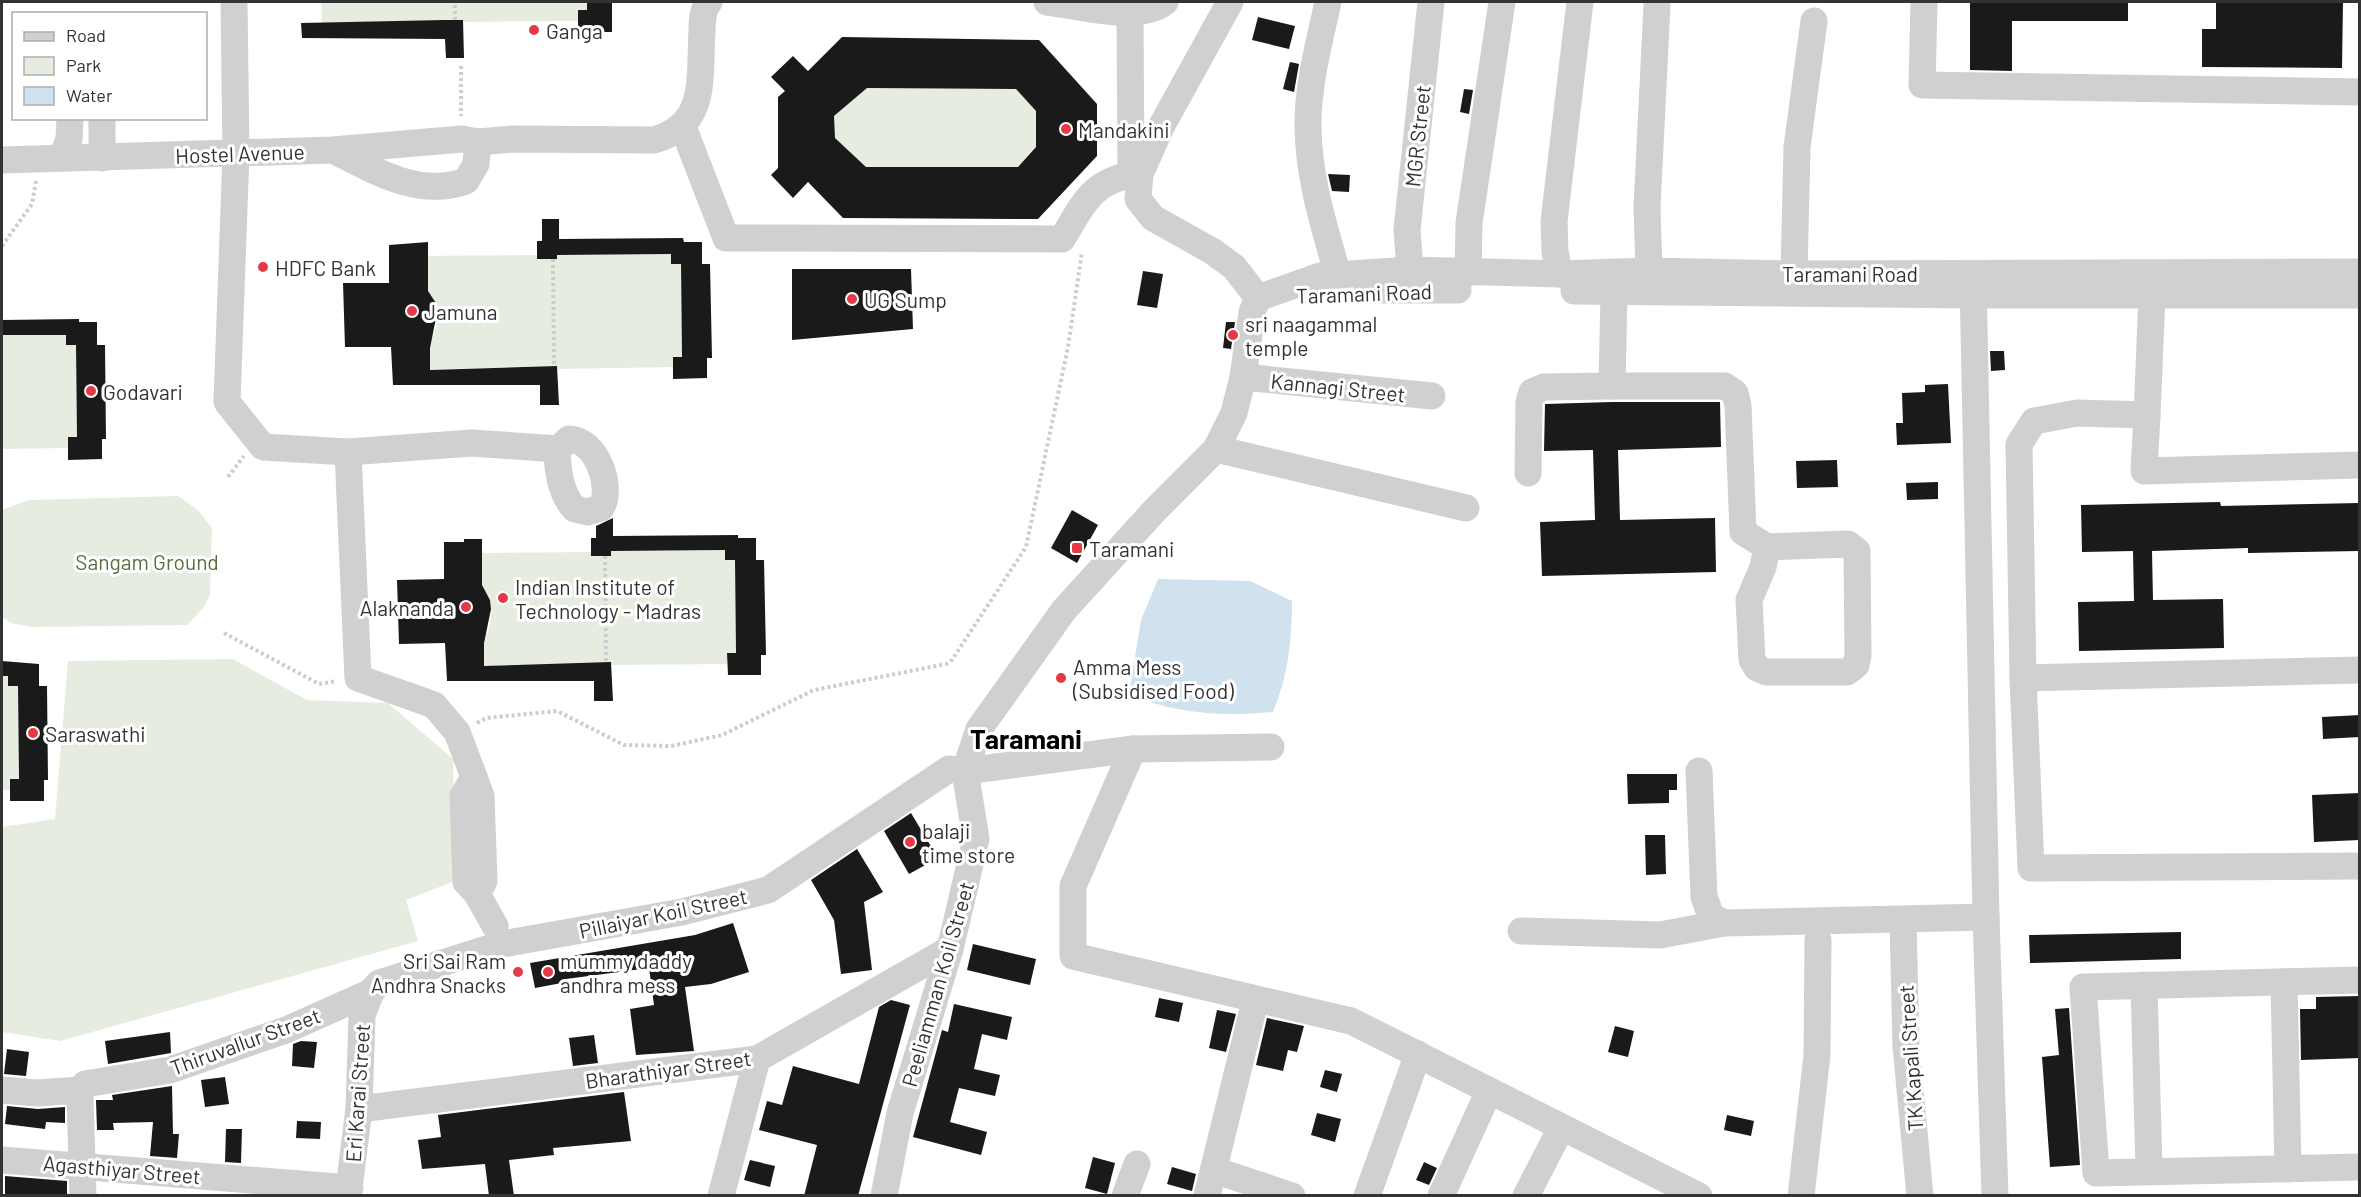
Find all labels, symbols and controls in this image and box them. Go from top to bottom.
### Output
legend [12,12,207,120]
place label: Ganga [546,18,603,43]
marker: Ganga [527,23,541,37]
text: Road [66,24,106,46]
text: Park [66,54,101,76]
text: Water [66,84,113,106]
street label: MGR Street [1399,84,1435,188]
place label: Mandakini [1078,117,1170,142]
marker: Mandakini [1059,122,1073,136]
street label: Hostel Avenue [175,138,305,168]
place label: HDFC Bank [275,255,376,280]
marker: HDFC Bank [256,260,270,274]
street label: Taramani Road [1782,261,1918,286]
street label: Taramani Road [1296,278,1432,308]
place label: UG Sump [864,287,947,312]
marker: UG Sump [845,292,859,306]
place label: Jamuna [424,299,498,324]
marker: Jamuna [405,304,419,318]
place label: sri naagammal temple [1245,311,1377,360]
marker: sri naagammal temple [1226,328,1240,342]
street label: Kannagi Street [1270,368,1406,406]
place label: Godavari [103,379,183,404]
marker: Godavari [84,384,98,398]
place label: Taramani [1089,536,1174,561]
marker: Taramani [1070,541,1084,555]
park label: Sangam Ground [75,549,219,574]
place label: Indian Institute of Technology - Madras [515,574,701,623]
marker: Indian Institute of Technology - Madras [496,591,510,605]
place label: Alaknanda [360,595,454,620]
marker: Alaknanda [459,600,473,614]
place label: Amma Mess (Subsidised Food) [1072,654,1234,703]
marker: Amma Mess (Subsidised Food) [1054,671,1068,685]
place label: Saraswathi [45,721,146,746]
district label: Taramani [970,722,1082,754]
marker: Saraswathi [26,726,40,740]
place label: balaji time store [922,818,1015,867]
marker: balaji time store [903,835,917,849]
street label: Peeliamman Koil Street [896,879,978,1089]
street label: Pillaiyar Koil Street [577,883,749,943]
place label: Sri Sai Ram Andhra Snacks [371,948,506,997]
place label: mummy daddy andhra mess [560,948,692,997]
marker: Sri Sai Ram Andhra Snacks [511,965,525,979]
marker: mummy daddy andhra mess [541,965,555,979]
street label: TK Kapali Street [1892,984,1928,1132]
street label: Thiruvallur Street [166,1002,324,1080]
street label: Eri Karai Street [340,1023,374,1163]
street label: Bharathiyar Street [584,1045,752,1093]
street label: Agasthiyar Street [42,1150,202,1188]

